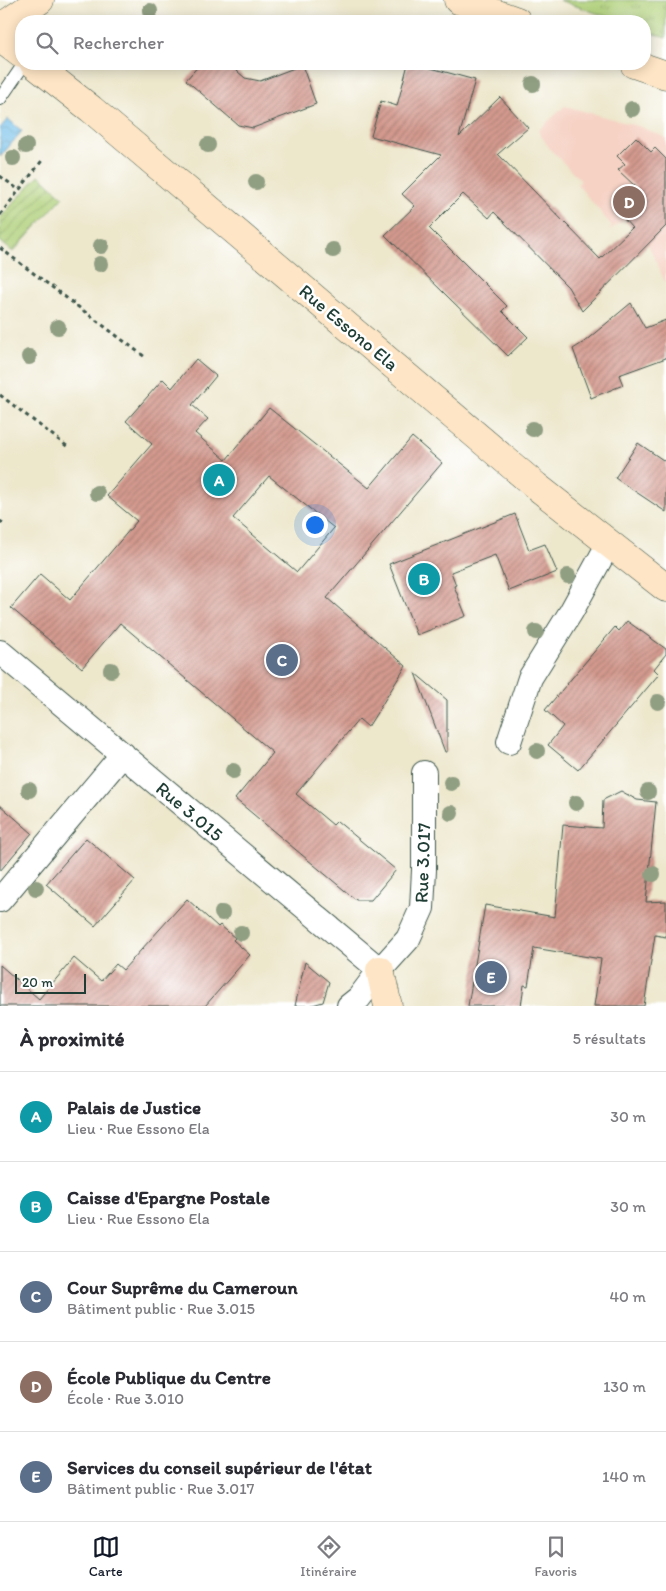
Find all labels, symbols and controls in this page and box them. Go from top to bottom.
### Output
search box [15,15,651,70]
icon: search [33,29,61,57]
text: Rechercher [73,31,164,54]
pin: D [613,183,645,221]
street label: Rue Essono Ela [294,279,403,376]
pin: A [203,461,235,499]
your location [302,512,328,538]
pin: B [408,560,440,598]
pin: C [266,641,298,679]
street label: Rue 3.015 [151,777,228,846]
street label: Rue 3.017 [410,823,435,904]
pin: E [475,958,507,996]
scale bar [15,971,86,994]
text: 20 m [22,974,53,991]
text: À proximité [20,1026,125,1051]
text: 5 résultats [572,1029,646,1048]
text: Palais de Justice [67,1096,201,1119]
text: A [31,1107,41,1126]
text: 30 m [610,1107,646,1126]
text: Lieu · Rue Essono Ela [67,1119,210,1138]
text: Caisse d'Epargne Postale [67,1186,270,1209]
text: B [31,1197,41,1216]
text: 30 m [610,1197,646,1216]
text: Lieu · Rue Essono Ela [67,1209,210,1228]
text: Cour Suprême du Cameroun [67,1276,298,1299]
text: C [31,1287,41,1306]
text: 40 m [609,1287,646,1306]
text: Bâtiment public · Rue 3.015 [67,1299,255,1318]
text: École Publique du Centre [67,1366,271,1389]
text: D [31,1377,41,1396]
text: 130 m [603,1377,646,1396]
text: École · Rue 3.010 [67,1389,184,1408]
text: Services du conseil supérieur de l'état [67,1456,372,1479]
text: E [32,1467,40,1486]
text: 140 m [602,1467,646,1486]
text: Bâtiment public · Rue 3.017 [67,1479,255,1498]
tab: Carte [89,1533,123,1580]
tab: Itinéraire [300,1533,357,1580]
tab: Favoris [534,1533,577,1580]

